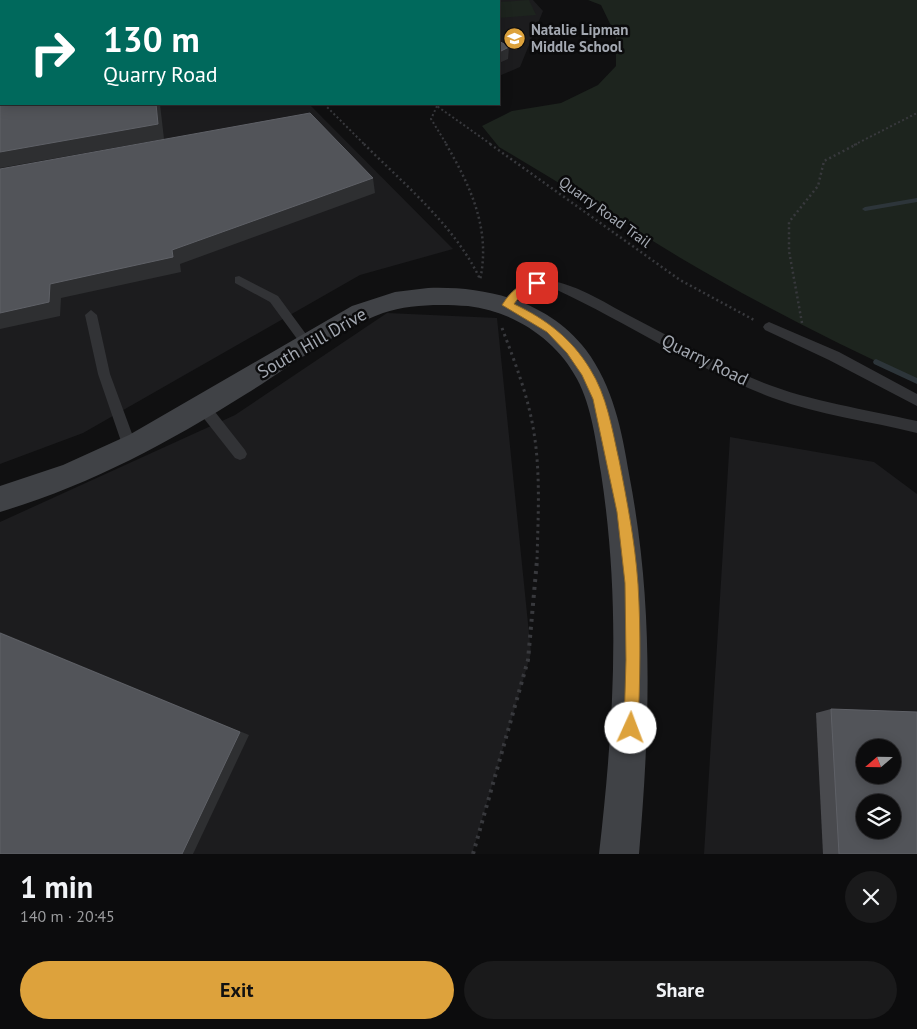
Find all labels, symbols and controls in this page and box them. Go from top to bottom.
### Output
text: 130 m [103,16,200,62]
icon: right [20,20,85,85]
place label: Natalie Lipman Middle School [531,20,628,56]
school or university icon: Natalie Lipman Middle School [503,27,527,51]
text: Quarry Road [103,60,218,88]
street label: Quarry Road Trail [555,172,656,252]
pin [516,262,558,304]
icon: arrive [523,269,551,297]
street label: South Hill Drive [253,302,370,383]
street label: Quarry Road [658,329,752,390]
position arrow [604,701,656,753]
north arrow [856,739,901,784]
map controls [856,739,901,839]
button: layers [856,794,901,839]
text: 1 min [20,867,93,906]
button: close [845,871,897,923]
text: 140 m · 20:45 [20,906,115,926]
button: Exit [20,961,454,1019]
button: Share [464,961,897,1019]

